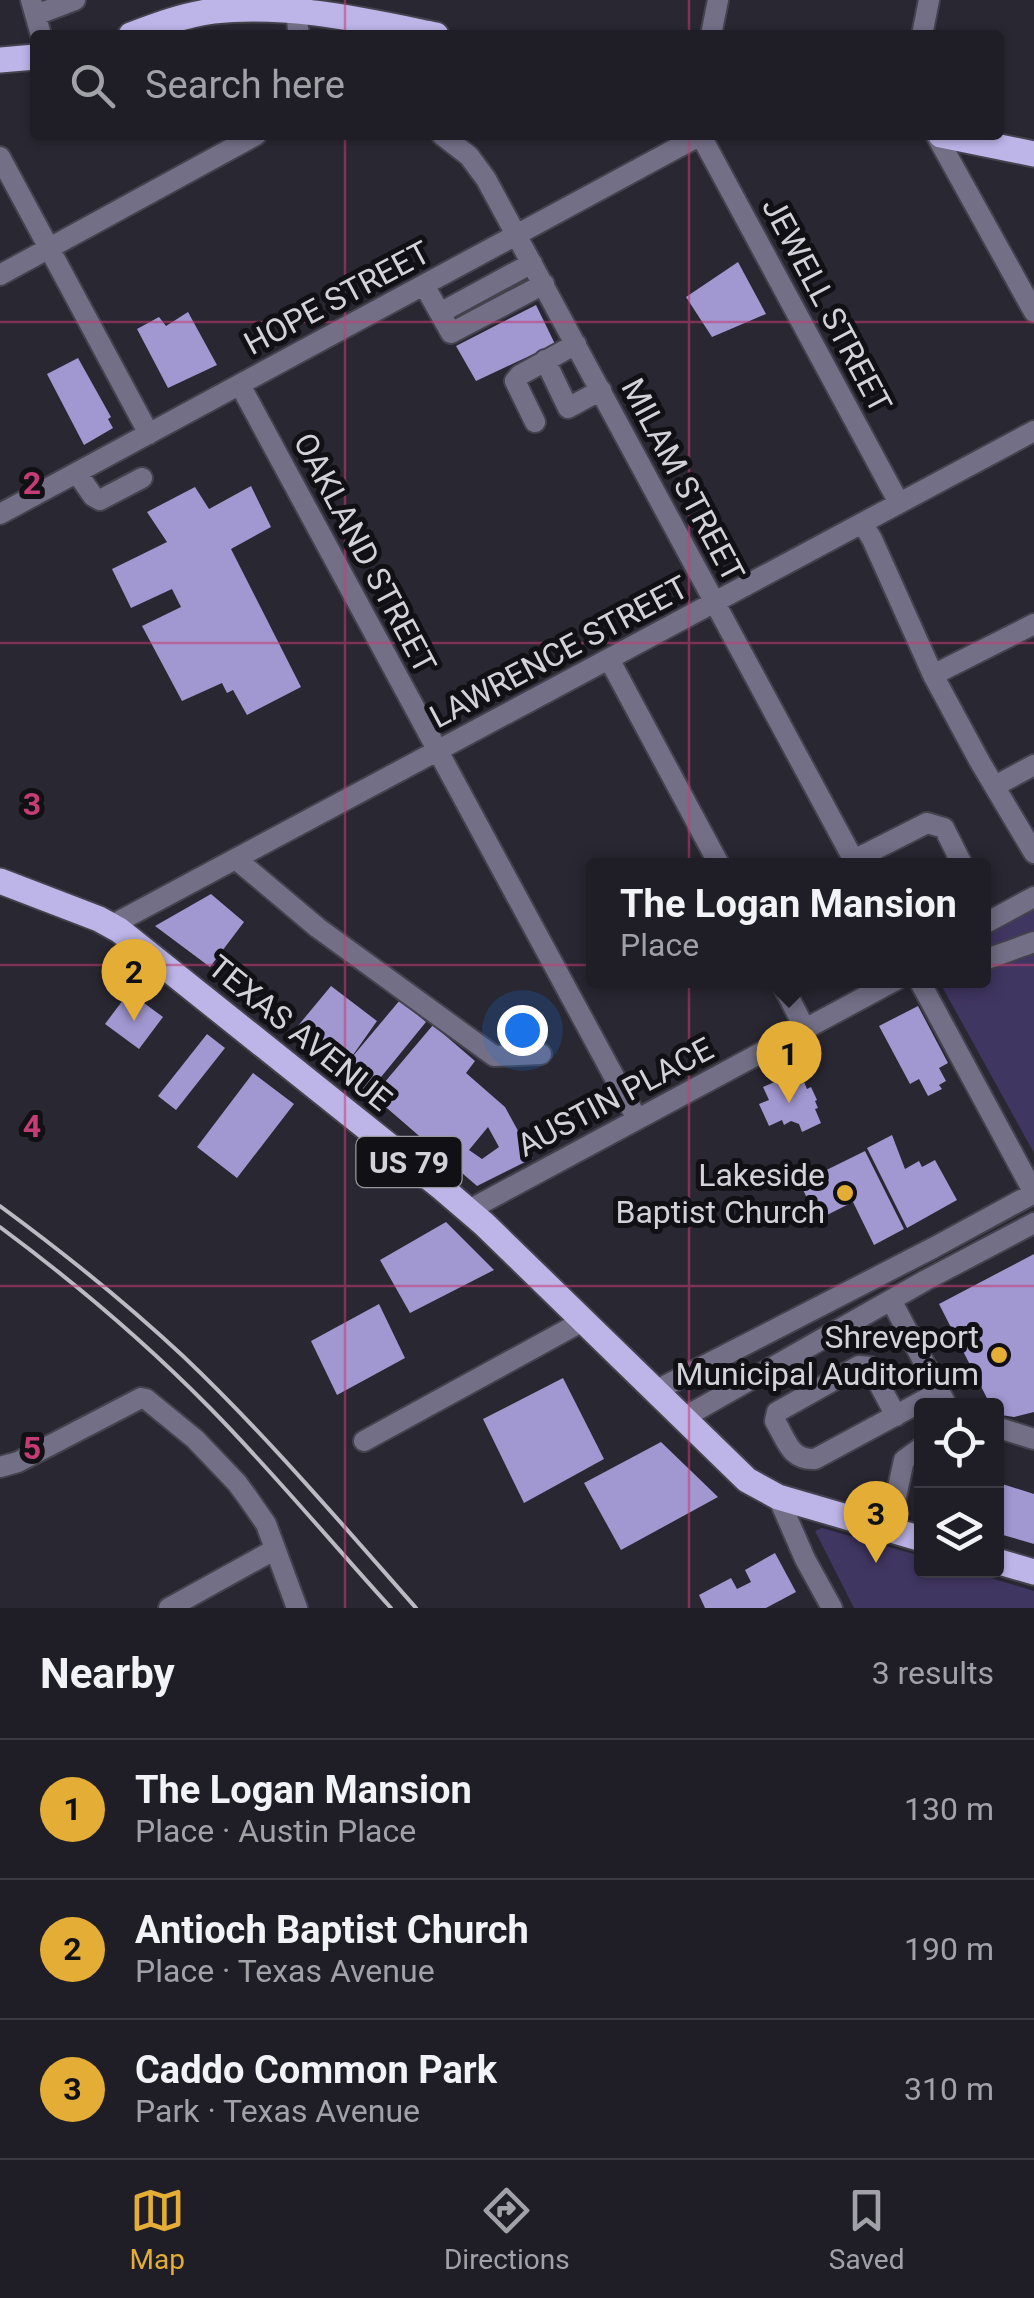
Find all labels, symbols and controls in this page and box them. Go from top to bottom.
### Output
search box [30,30,1004,140]
icon: search [65,58,120,113]
text: Search here [145,63,345,107]
street label: JEWELL STREET [754,191,900,419]
street label: HOPE STREET [238,233,436,363]
street label: MILAM STREET [614,372,752,588]
street label: OAKLAND STREET [286,426,444,680]
text: 2 [23,464,41,502]
street label: LAWRENCE STREET [423,568,695,736]
text: 3 [23,785,41,823]
popup [586,858,991,988]
text: The Logan Mansion [620,882,957,926]
text: Place [620,926,699,964]
pin: 2 [102,938,166,1021]
street label: TEXAS AVENUE [201,947,399,1119]
your location [497,1005,548,1056]
pin: 1 [756,1020,822,1103]
street label: AUSTIN PLACE [511,1029,719,1165]
text: 4 [23,1107,41,1145]
road number: US 79 [356,1137,462,1187]
place label: Lakeside Baptist Church [616,1156,825,1231]
marker: Lakeside Baptist Church [834,1182,856,1204]
place label: Shreveport Municipal Auditorium [675,1318,979,1393]
marker: Shreveport Municipal Auditorium [988,1344,1010,1366]
map controls [914,1398,1004,1578]
button: locate [914,1398,1004,1488]
text: 5 [23,1429,41,1467]
pin: 3 [844,1480,908,1563]
button: layers [914,1488,1004,1578]
text: Nearby [40,1649,175,1698]
text: 3 results [872,1654,994,1692]
text: The Logan Mansion [135,1768,472,1812]
text: 1 [63,1790,82,1828]
text: 130 m [904,1790,994,1828]
text: Place · Austin Place [135,1812,416,1850]
text: Antioch Baptist Church [135,1908,529,1952]
text: 2 [63,1930,82,1968]
text: 190 m [904,1930,994,1968]
text: Place · Texas Avenue [135,1952,435,1990]
text: Caddo Common Park [135,2048,497,2092]
text: 3 [63,2070,82,2108]
text: 310 m [904,2070,994,2108]
text: Park · Texas Avenue [135,2092,420,2130]
tab: Map [130,2183,185,2276]
tab: Directions [444,2183,570,2276]
tab: Saved [829,2183,904,2276]

